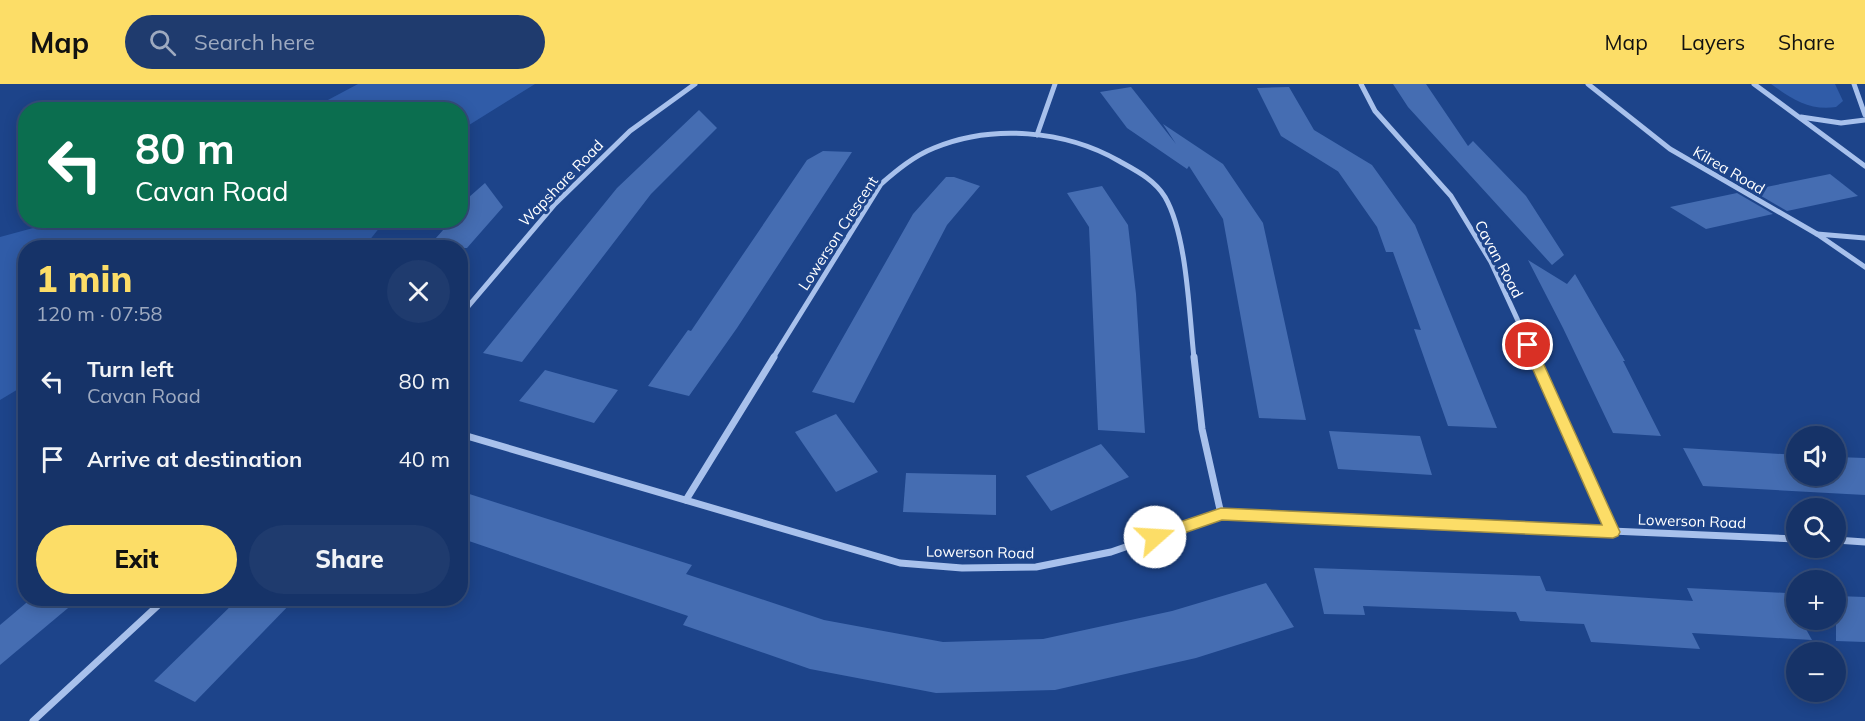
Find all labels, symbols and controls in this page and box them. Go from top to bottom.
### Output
search box [125,15,545,69]
text: Map [30,25,89,60]
icon: search [146,26,179,59]
text: Search here [194,28,315,56]
text: Map [1605,29,1648,55]
text: Layers [1681,29,1745,55]
text: Share [1778,29,1835,55]
text: 80 m [135,122,235,175]
icon: left [36,126,114,204]
street label: Wapshare Road [515,136,607,230]
street label: Kilrea Road [1690,142,1768,198]
street label: Lowerson Crescent [794,172,882,294]
text: Cavan Road [135,174,288,208]
street label: Cavan Road [1471,217,1527,301]
text: 1 min [36,256,132,301]
button: close [387,260,450,323]
text: 120 m · 07:58 [36,301,162,326]
pin [1502,319,1553,370]
icon: arrive [1511,328,1544,361]
text: Turn left [87,355,174,383]
icon: left [36,365,69,398]
text: 80 m [399,367,450,395]
text: Cavan Road [87,383,201,408]
map controls [1786,426,1846,702]
button: sound [1786,426,1846,486]
icon: arrive [36,443,69,476]
text: Arrive at destination [87,445,302,473]
text: 40 m [399,445,450,473]
button: search [1786,498,1846,558]
position arrow [1123,505,1187,569]
street label: Lowerson Road [1637,510,1747,532]
button: Exit [36,525,237,594]
button: Share [249,525,450,594]
street label: Lowerson Road [926,542,1034,562]
button: + [1786,570,1846,630]
button: − [1786,642,1846,702]

